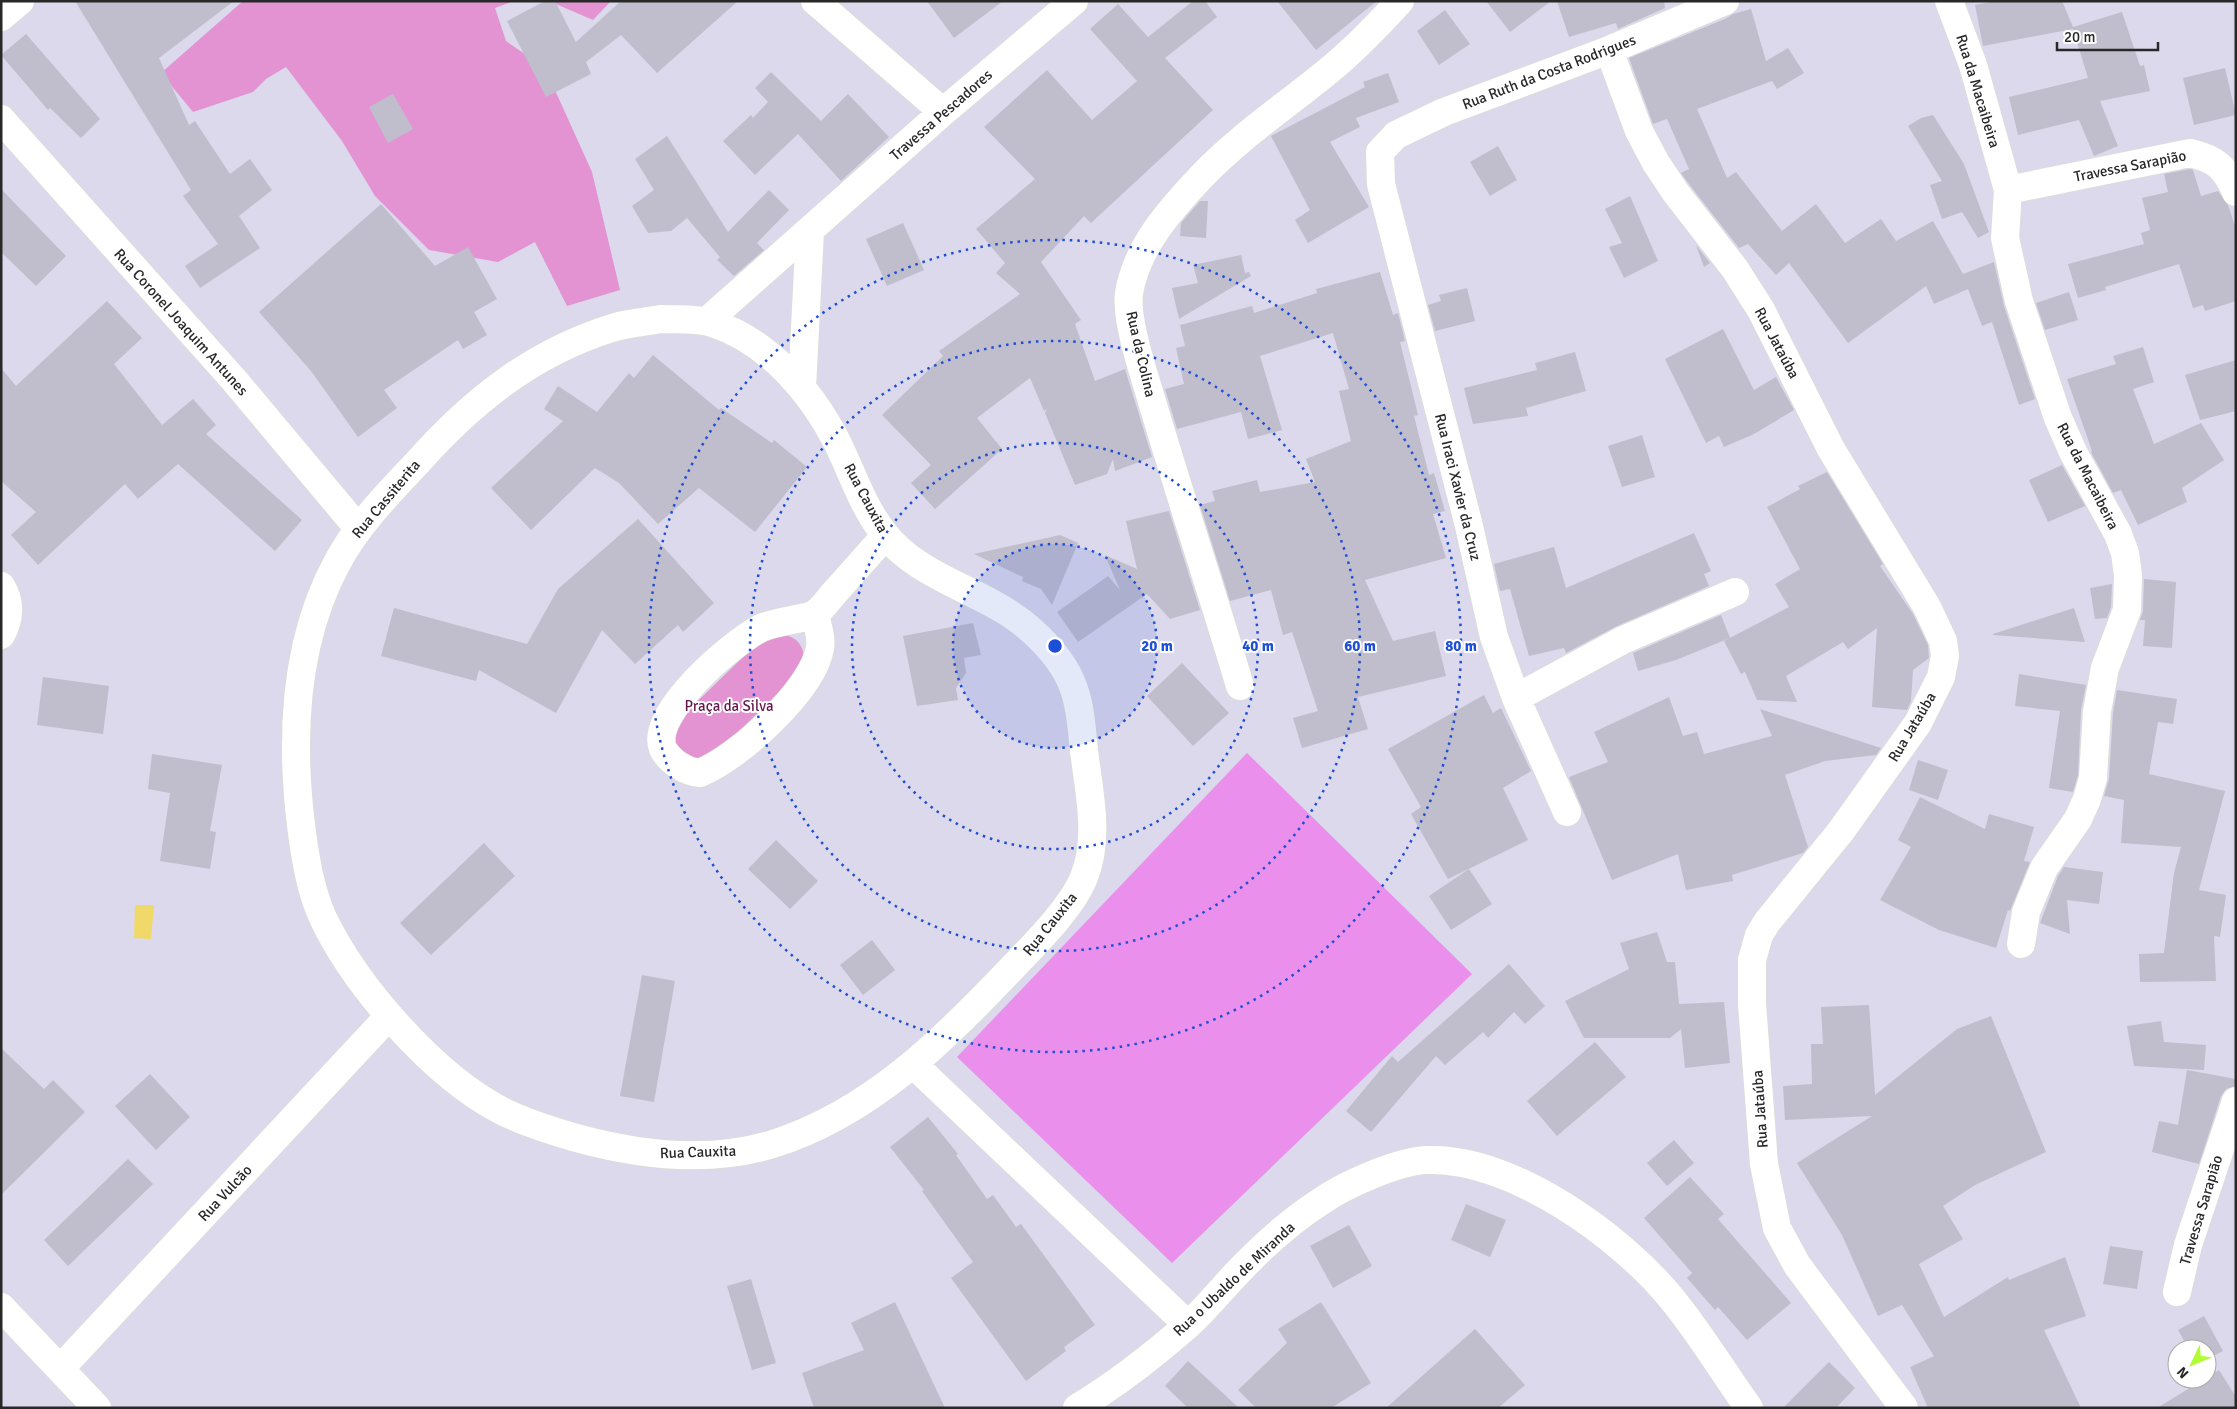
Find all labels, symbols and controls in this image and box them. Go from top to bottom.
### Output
scale bar [2057,20,2158,52]
text: 20 m [2064,28,2095,46]
street label: Rua Ruth da Costa Rodrigues [1460,30,1639,113]
street label: Rua da Macaibeira [1952,32,2004,150]
street label: Travessa Pescadores [886,65,996,164]
street label: Travessa Sarapião [2072,146,2188,186]
street label: Rua Coronel Joaquim Antunes [110,245,252,399]
street label: Rua Jataúba [1751,304,1803,382]
street label: Rua da Colina [1122,309,1160,399]
street label: Rua Iraci Xavier da Cruz [1431,411,1485,563]
street label: Rua da Macaibeira [2053,420,2123,532]
street label: Rua Cassiterita [348,456,424,542]
street label: Rua Cauxita [840,460,892,536]
centre of rings [1046,637,1064,655]
text: 20 m [1141,637,1173,655]
text: 40 m [1242,637,1274,655]
text: 60 m [1344,637,1376,655]
text: 80 m [1445,637,1477,655]
street label: Rua Jataúba [1884,689,1940,765]
park label: Praça da Silva [684,697,774,715]
street label: Rua Cauxita [1019,889,1081,959]
street label: Rua Jataúba [1748,1069,1772,1149]
street label: Rua Cauxita [660,1142,736,1162]
street label: Travessa Sarapião [2176,1153,2226,1267]
street label: Rua Vulcão [194,1161,256,1225]
street label: Rua o Ubaldo de Miranda [1170,1218,1298,1340]
north arrow [2167,1339,2217,1389]
text: N [2173,1363,2192,1382]

